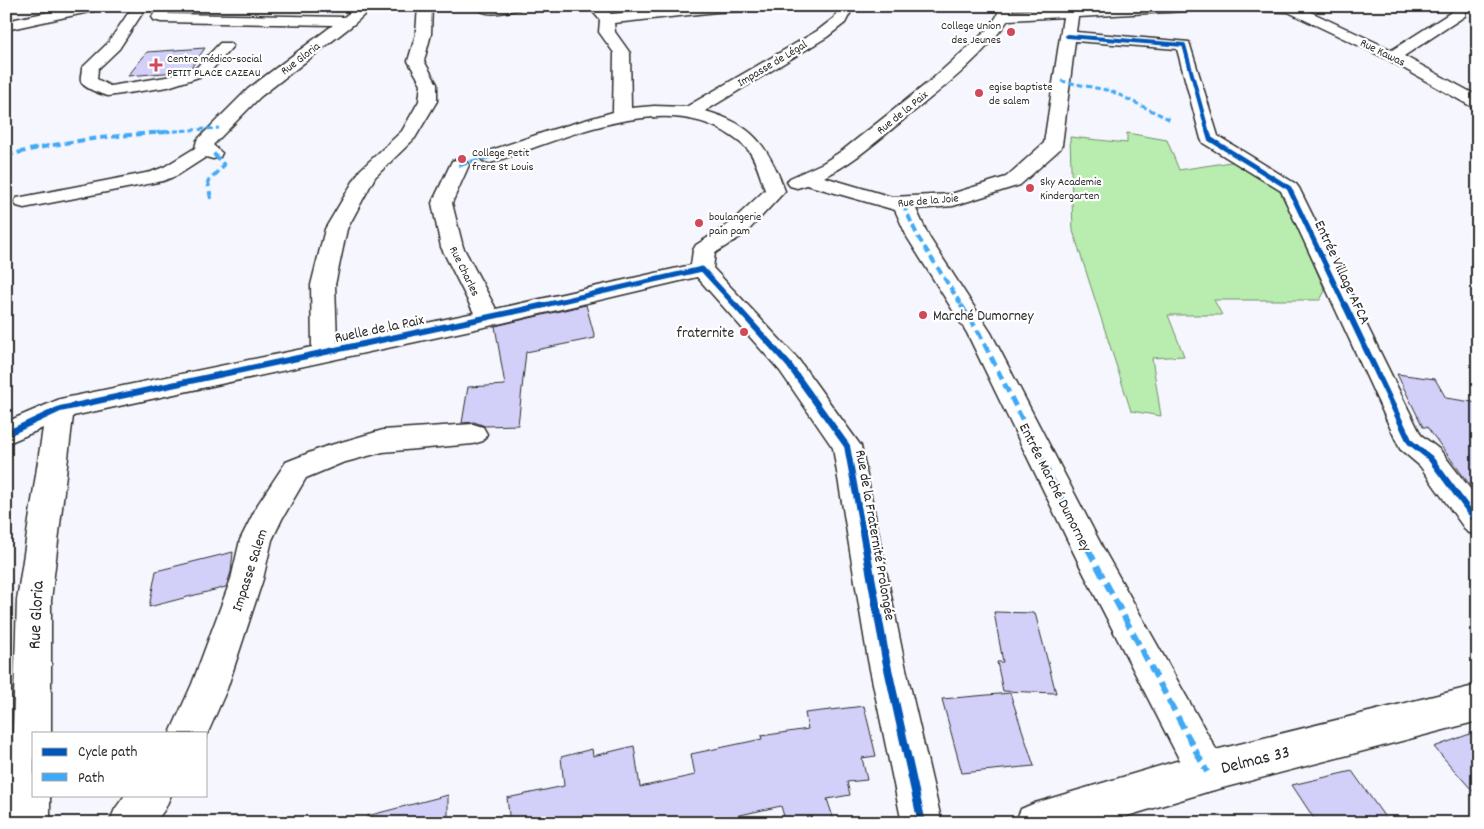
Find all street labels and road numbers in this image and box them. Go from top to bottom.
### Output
street label: Rue Kawas [1357,35,1408,72]
street label: Impasse de Légal [735,37,811,92]
street label: Rue Gloria [278,38,325,80]
street label: Rue de la Paix [874,87,933,139]
street label: Rue de la Joie [897,190,959,213]
street label: Entrée Village AFCA [1307,217,1375,329]
street label: Rue Charles [444,244,483,300]
street label: Ruelle de la Paix [333,310,427,350]
street label: Entrée Marché Dumorney [1012,420,1097,557]
street label: Rue de la Fraternité Prolongée [848,448,900,623]
street label: Impasse Salem [227,526,275,615]
street label: Rue Gloria [23,580,52,650]
street label: Delmas 33 [1219,741,1293,782]

